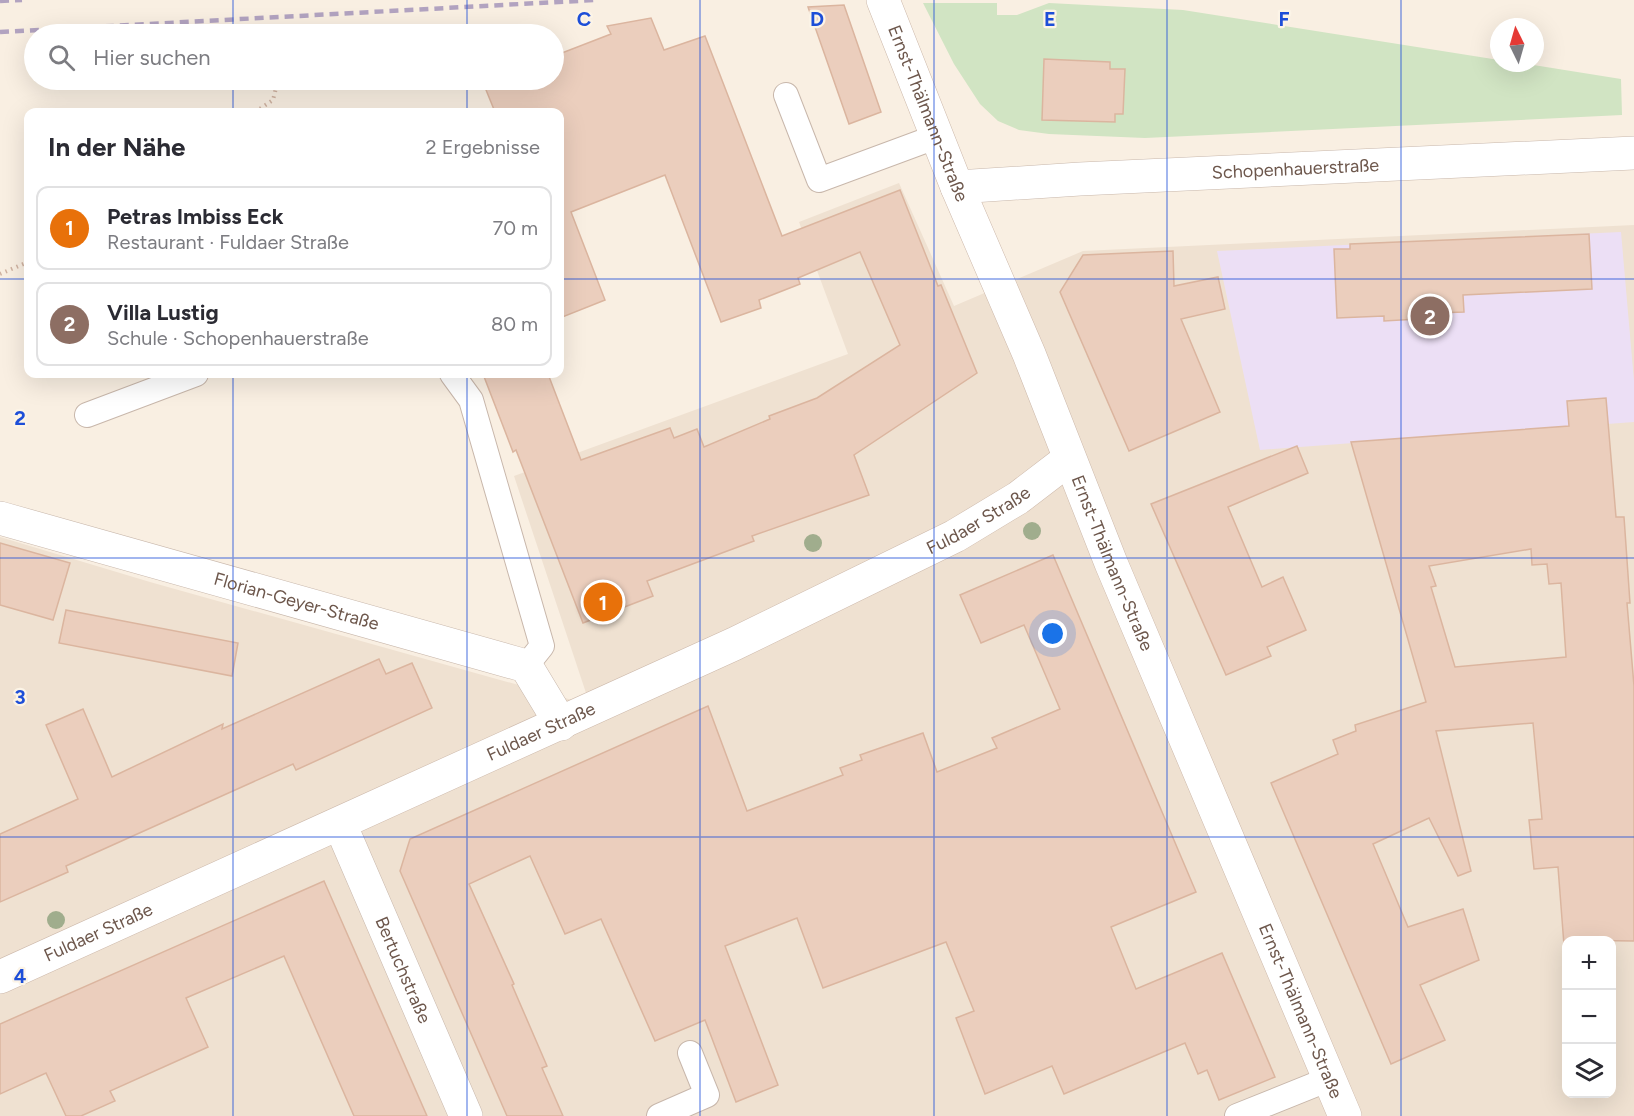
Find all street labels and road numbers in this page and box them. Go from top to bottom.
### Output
street label: Ernst-Thälmann-Straße [883,22,973,205]
street label: Schopenhauerstraße [1211,154,1380,184]
street label: Ernst-Thälmann-Straße [1067,472,1158,654]
street label: Fuldaer Straße [923,481,1035,559]
street label: Florian-Geyer-Straße [212,568,382,635]
street label: Fuldaer Straße [483,697,599,766]
street label: Fuldaer Straße [41,898,156,967]
street label: Bertuchstraße [370,913,436,1027]
street label: Ernst-Thälmann-Straße [1254,920,1347,1102]

